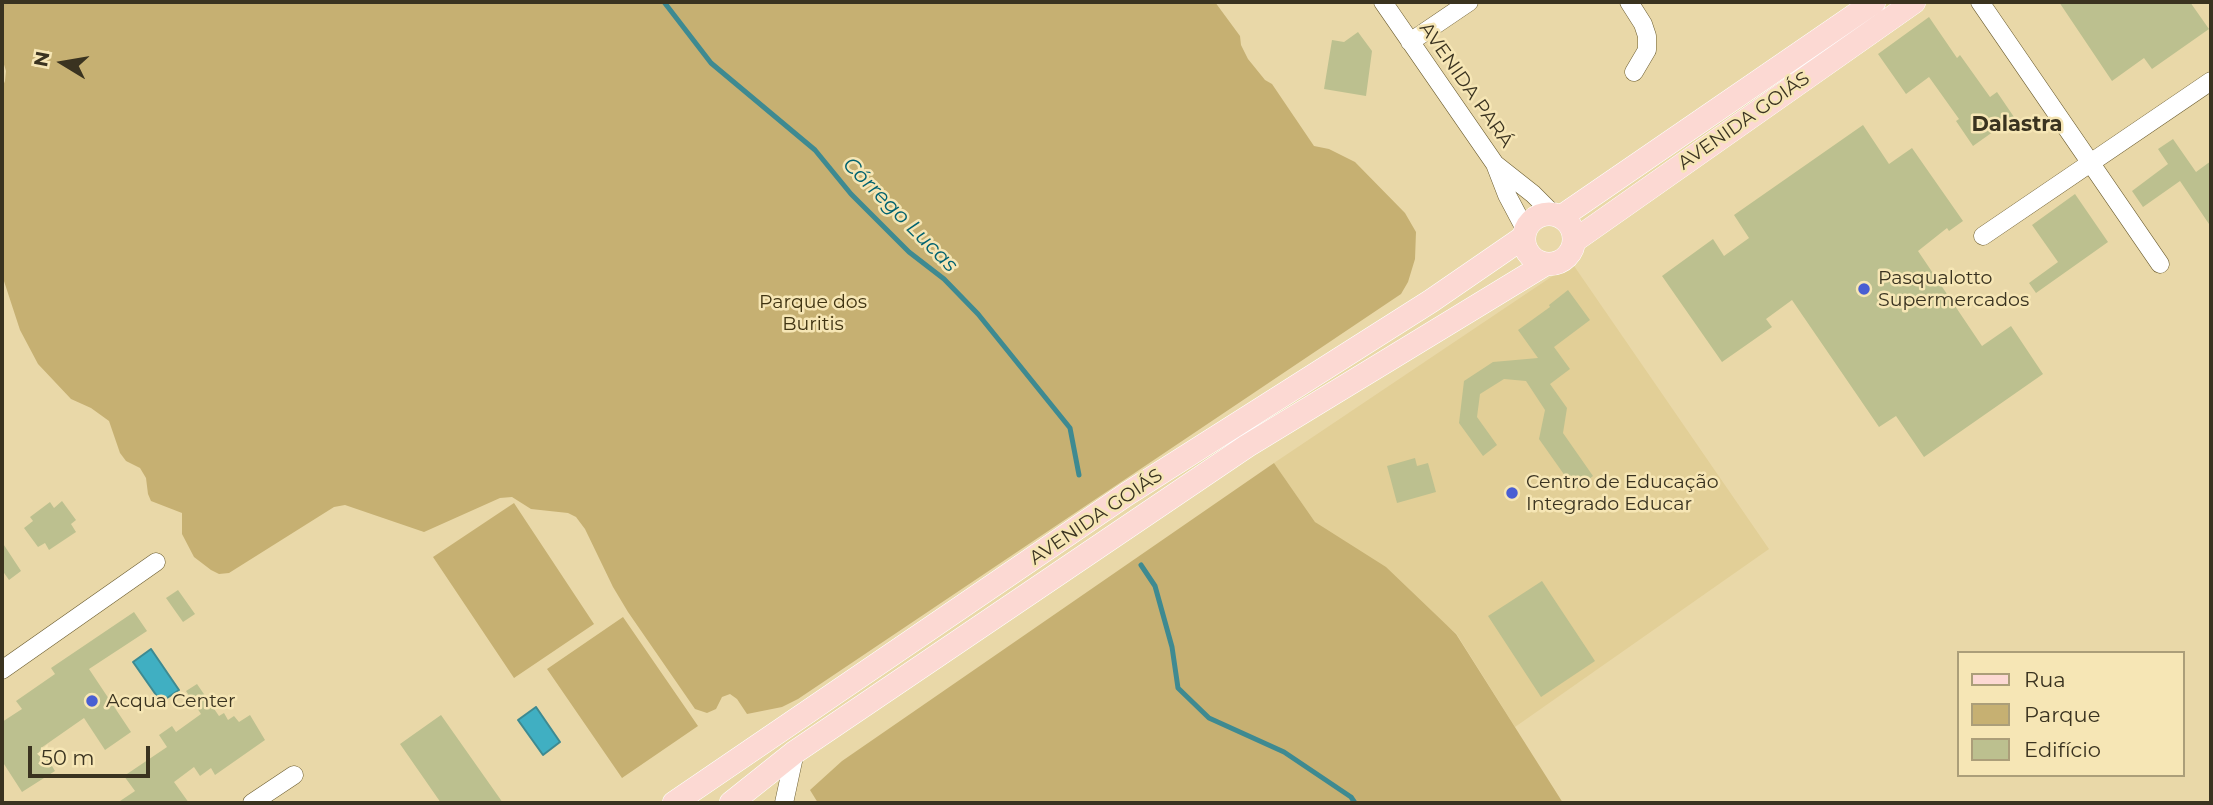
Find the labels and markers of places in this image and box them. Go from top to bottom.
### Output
place label: Pasqualotto Supermercados [1878,267,2029,311]
marker: Pasqualotto Supermercados [1856,281,1872,297]
place label: Centro de Educação Integrado Educar [1526,471,1719,515]
marker: Centro de Educação Integrado Educar [1504,485,1520,501]
place label: Acqua Center [106,690,236,712]
marker: Acqua Center [84,693,100,709]

